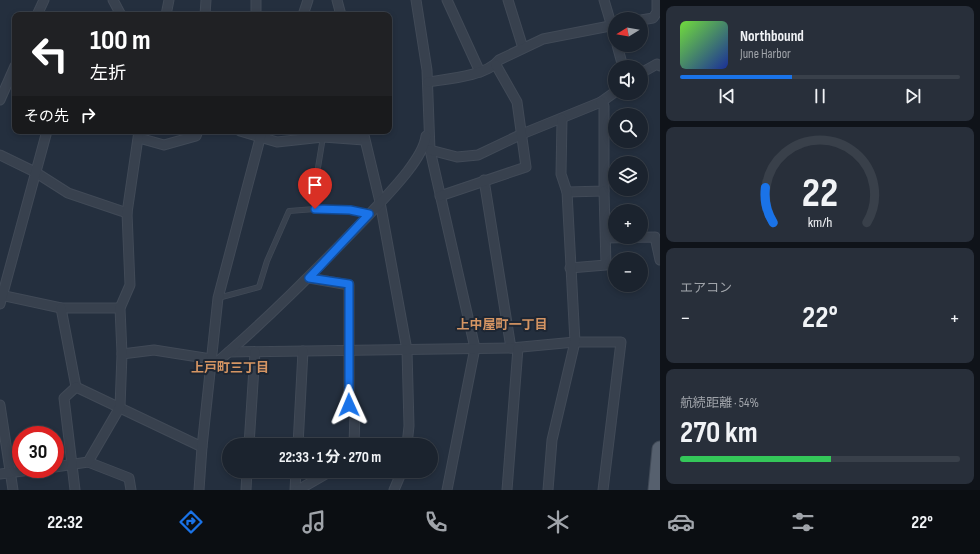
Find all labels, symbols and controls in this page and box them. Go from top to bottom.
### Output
north arrow [608,12,648,52]
map controls [608,12,648,292]
text: 100 m [90,24,151,57]
text: Northbound [740,27,804,46]
icon: left [24,28,76,80]
text: June Harbor [740,46,791,62]
button: sound [608,60,648,100]
text: 左折 [90,63,126,84]
icon: previous [716,85,738,107]
icon: pause [809,85,831,107]
icon: next [902,85,924,107]
icon: right [77,104,99,126]
text: その先 [24,107,69,126]
button: search [608,108,648,148]
button: layers [608,156,648,196]
pin [298,168,332,209]
text: 22 [802,168,838,217]
icon: arrive [304,174,326,196]
button: + [608,204,648,244]
text: km/h [808,213,832,230]
button: − [608,252,648,292]
text: エアコン [680,280,732,296]
text: 22° [802,300,838,336]
text: − [680,305,691,332]
text: + [949,305,960,332]
district label: 上中屋町一丁目 [456,317,548,333]
district label: 上戸町三丁目 [191,360,269,376]
position arrow [328,384,370,426]
text: 航続距離 · 54% [680,395,759,411]
text: 270 km [680,415,758,451]
speed limit sign: 30 [12,426,64,478]
text: 22:33 · 1 分 · 270 m [279,448,381,467]
icon: directions [177,508,205,536]
icon: music [300,508,328,536]
icon: phone [422,508,450,536]
icon: climate [544,508,572,536]
icon: car [667,508,695,536]
icon: filters [789,508,817,536]
text: 22:32 [47,512,83,533]
text: 22° [911,512,933,533]

